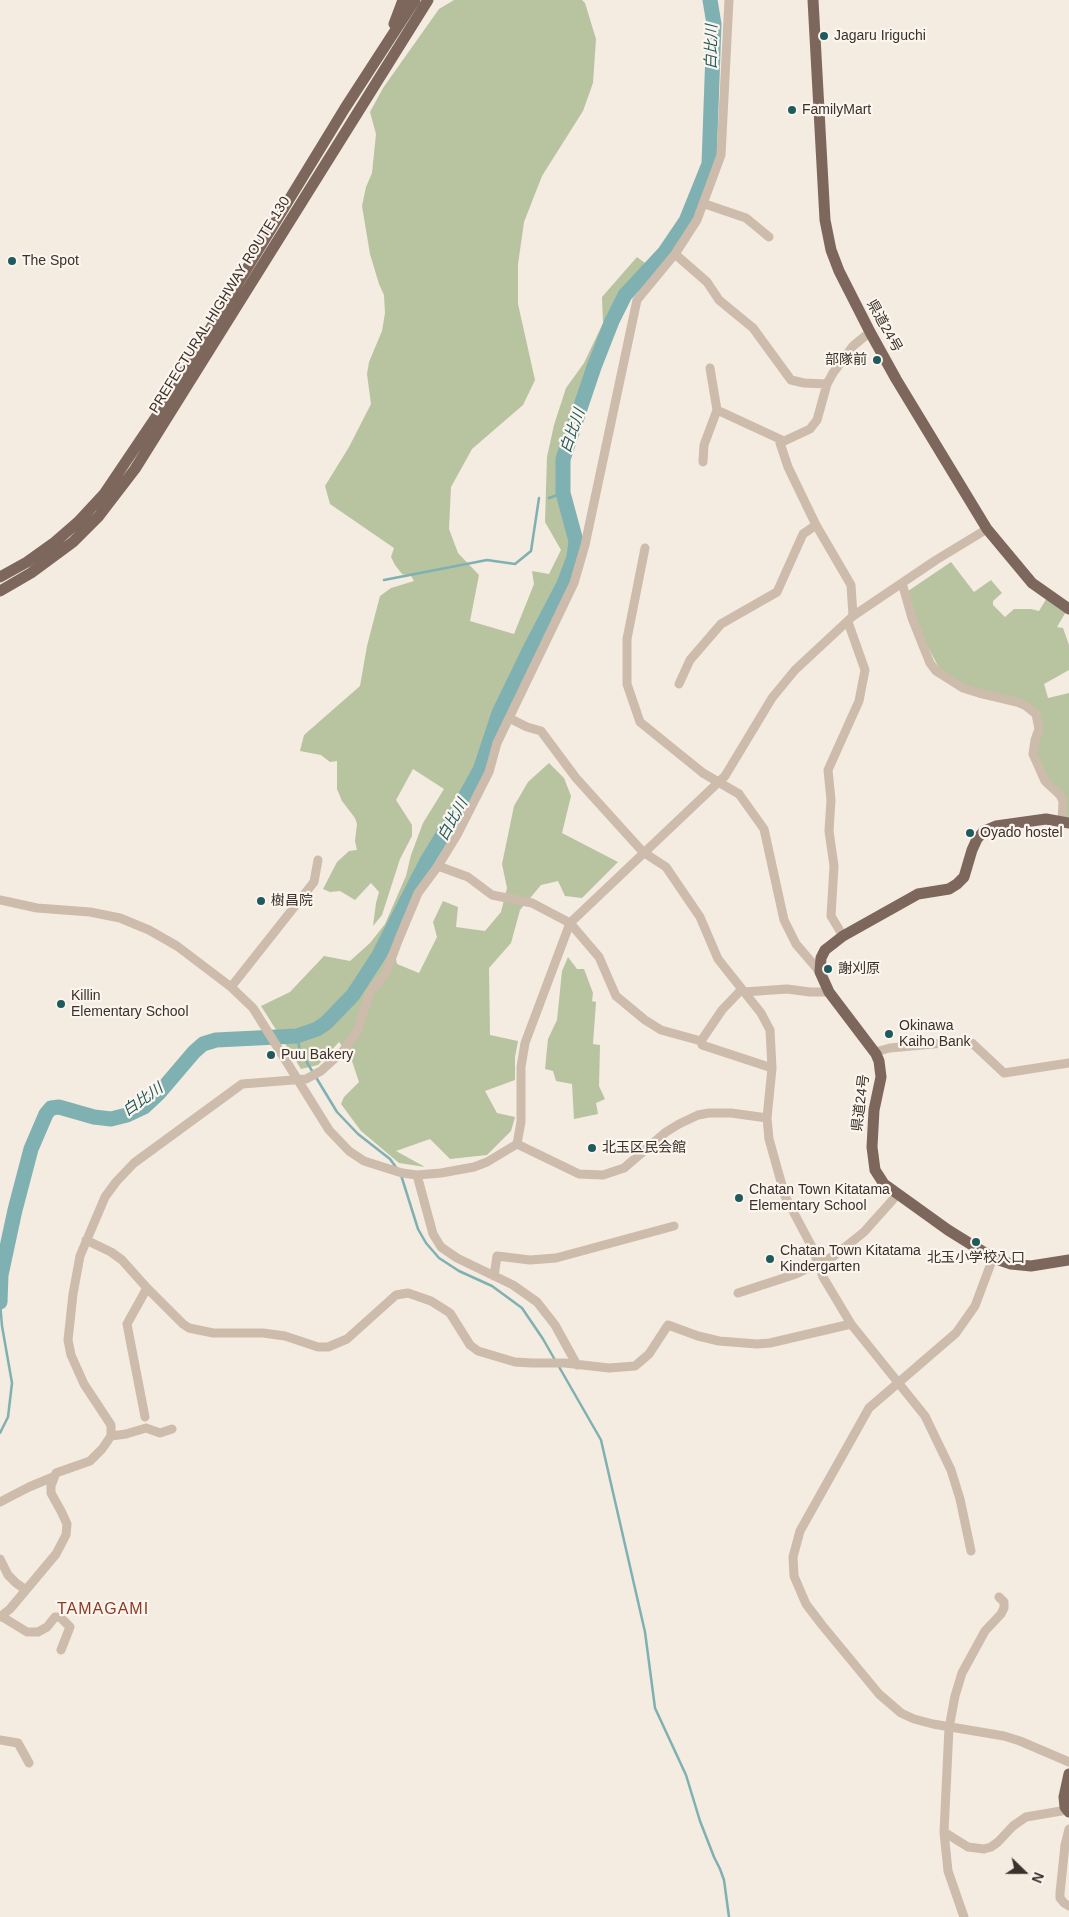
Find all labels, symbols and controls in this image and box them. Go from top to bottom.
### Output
water label: 白比川 [703,24,721,70]
place label: Jagaru Iriguchi [834,28,926,44]
marker: Jagaru Iriguchi [818,30,830,42]
place label: FamilyMart [802,102,871,118]
marker: FamilyMart [786,104,798,116]
street label: PREFECTURAL HIGHWAY ROUTE 130 [146,194,294,416]
place label: The Spot [22,253,79,269]
marker: The Spot [6,255,18,267]
street label: 県道24号 [863,297,905,355]
place label: 部隊前 [825,352,867,368]
marker: 部隊前 [871,354,883,366]
water label: 白比川 [557,407,589,455]
water label: 白比川 [434,796,472,844]
place label: Oyado hostel [980,825,1062,841]
marker: Oyado hostel [964,827,976,839]
place label: 樹昌院 [271,893,313,909]
marker: 樹昌院 [255,895,267,907]
place label: 謝刈原 [838,961,880,977]
marker: 謝刈原 [822,963,834,975]
place label: Killin Elementary School [71,988,189,1020]
marker: Killin Elementary School [55,998,67,1010]
place label: Okinawa Kaiho Bank [899,1018,971,1050]
marker: Okinawa Kaiho Bank [883,1028,895,1040]
place label: Puu Bakery [281,1047,353,1063]
marker: Puu Bakery [265,1049,277,1061]
street label: 県道24号 [849,1073,873,1133]
water label: 白比川 [119,1080,167,1120]
place label: 北玉区民会館 [602,1140,686,1156]
marker: 北玉区民会館 [586,1142,598,1154]
place label: Chatan Town Kitatama Elementary School [749,1182,890,1214]
marker: Chatan Town Kitatama Elementary School [733,1192,745,1204]
marker: 北玉小学校入口 [970,1236,982,1248]
place label: Chatan Town Kitatama Kindergarten [780,1243,921,1276]
place label: 北玉小学校入口 [927,1250,1025,1266]
marker: Chatan Town Kitatama Kindergarten [764,1253,776,1265]
district label: TAMAGAMI [56,1600,150,1620]
north arrow [999,1847,1049,1897]
text: N [1029,1870,1047,1885]

